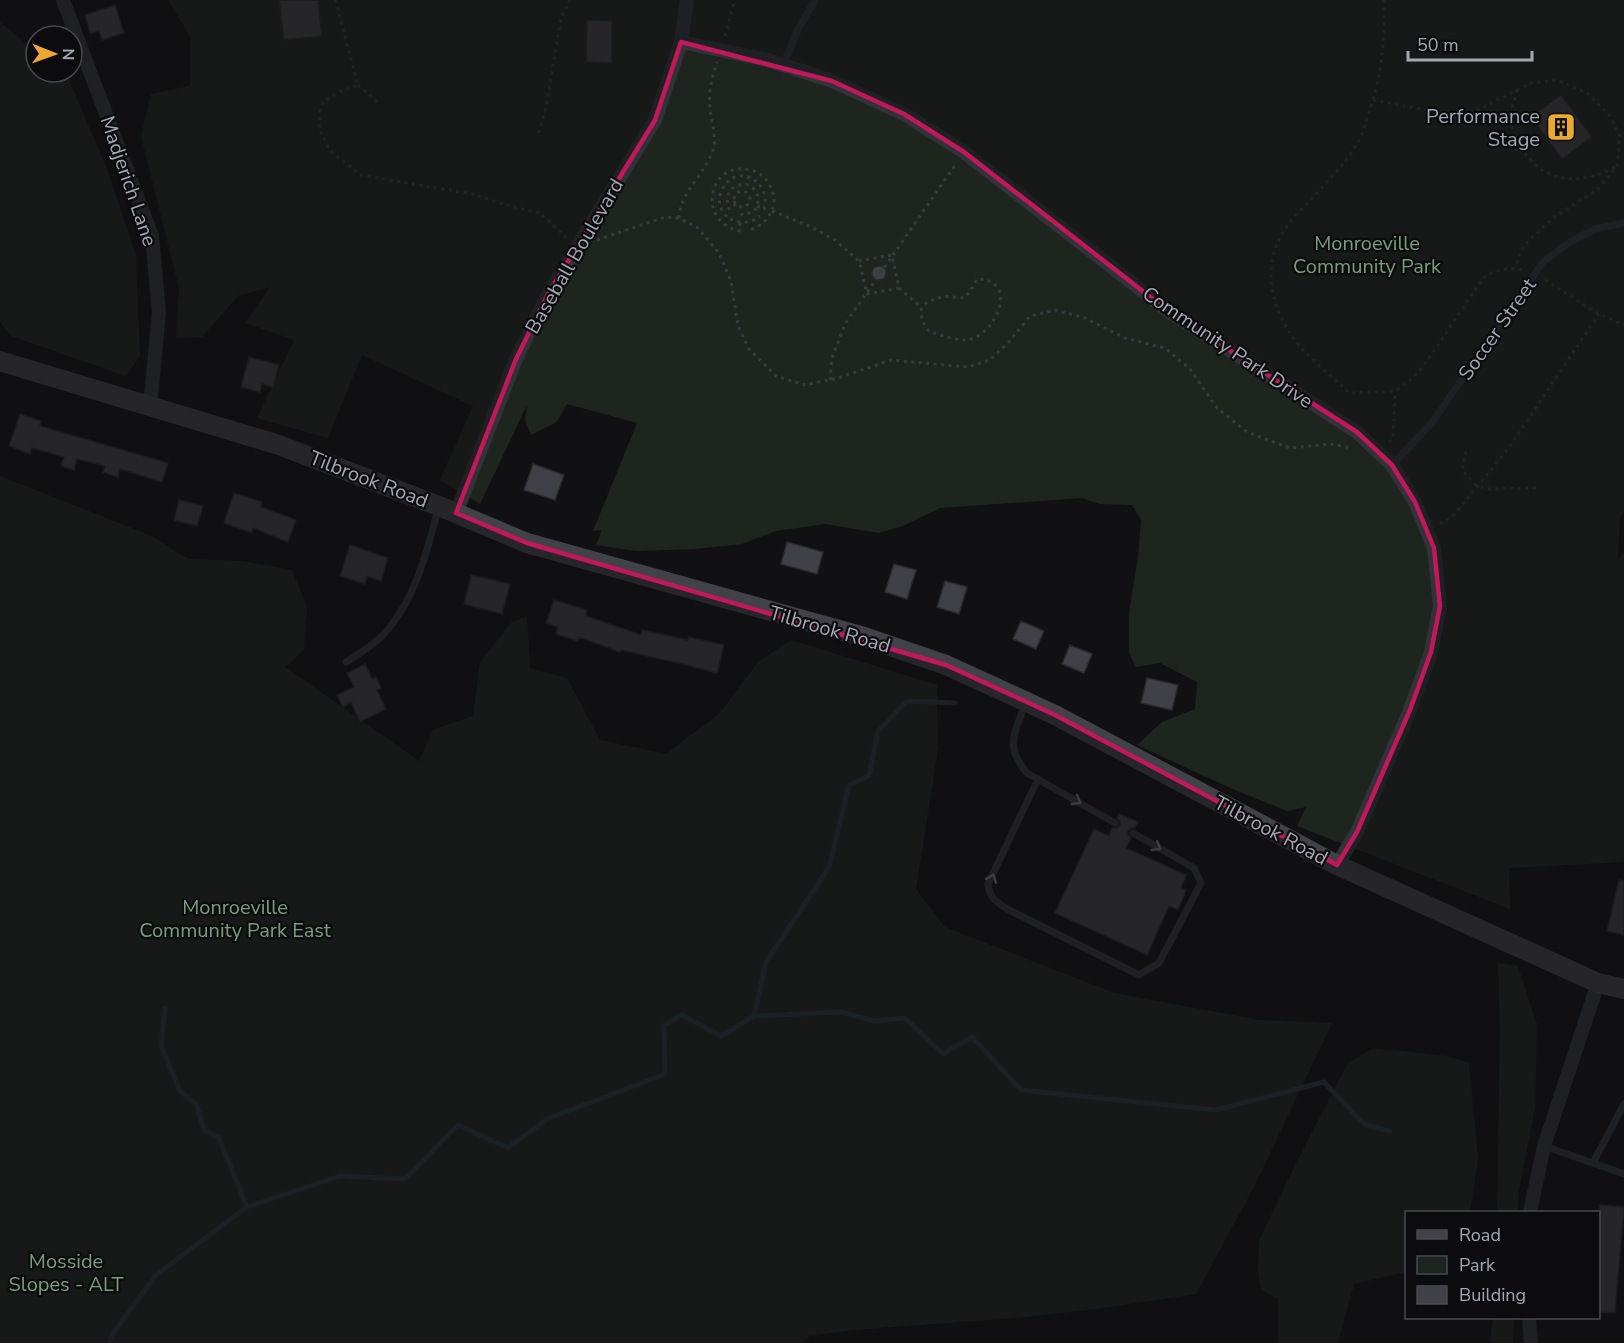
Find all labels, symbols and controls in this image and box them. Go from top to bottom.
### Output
north arrow [24,24,84,84]
scale bar [1408,24,1532,62]
text: 50 m [1417,33,1459,57]
text: N [57,48,79,60]
place label: Performance Stage [1426,103,1540,153]
building icon: Performance Stage [1545,111,1577,143]
street label: Madjerich Lane [94,113,163,250]
street label: Baseball Boulevard [519,174,630,339]
park label: Monroeville Community Park [1293,230,1442,280]
street label: Soccer Street [1452,272,1543,386]
street label: Community Park Drive [1137,280,1318,415]
street label: Tilbrook Road [306,444,432,515]
street label: Tilbrook Road [766,599,894,660]
street label: Tilbrook Road [1209,789,1332,872]
one-way arrow [1070,794,1081,805]
one-way arrow [1151,839,1161,851]
one-way arrow [985,873,997,884]
park label: Monroeville Community Park East [139,894,332,944]
legend [1405,1211,1600,1319]
text: Road [1459,1223,1501,1247]
park label: Mosside Slopes - ALT [9,1248,123,1298]
text: Park [1459,1253,1496,1277]
text: Building [1459,1283,1526,1307]

